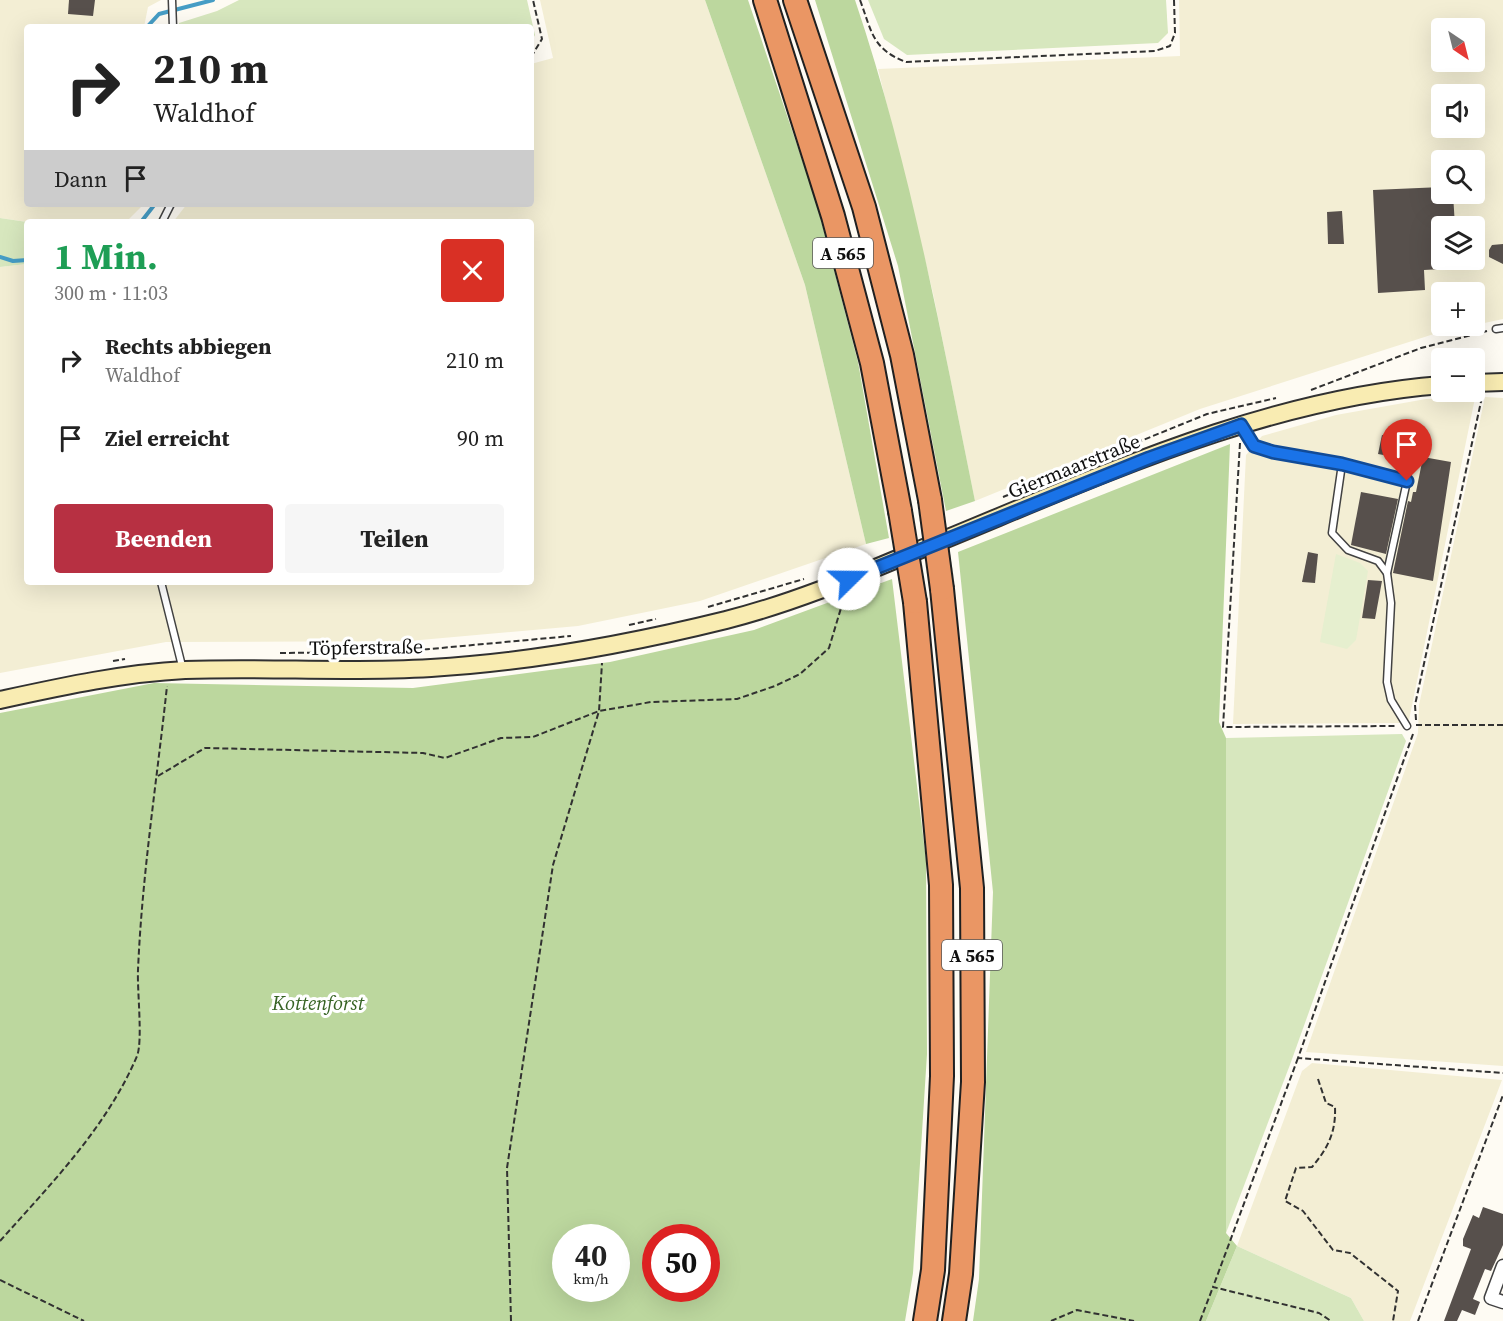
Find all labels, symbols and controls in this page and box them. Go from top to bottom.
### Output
north arrow [1431,18,1485,72]
map controls [1431,18,1485,402]
text: 210 m [153,39,268,97]
icon: right [54,48,132,126]
button: sound [1431,84,1485,138]
text: Waldhof [153,94,255,131]
button: search [1431,150,1485,204]
icon: arrive [119,162,152,195]
text: Dann [54,164,107,194]
button: layers [1431,216,1485,270]
text: 1 Min. [54,232,158,281]
road number: A 565 [813,238,873,268]
button: close [441,239,504,302]
text: 300 m · 11:03 [54,279,168,307]
button: + [1431,282,1485,336]
text: Rechts abbiegen [105,331,272,361]
icon: right [54,344,87,377]
text: 210 m [446,345,504,375]
button: − [1431,348,1485,402]
text: Waldhof [105,361,180,389]
pin [1381,419,1432,481]
icon: arrive [54,422,87,455]
text: Ziel erreicht [105,423,229,453]
text: 90 m [457,423,504,453]
street label: Giermaarstraße [1004,427,1144,505]
icon: arrive [1390,428,1423,461]
button: Beenden [54,504,273,573]
button: Teilen [285,504,504,573]
position arrow [817,547,881,611]
street label: Töpferstraße [309,632,423,662]
road number: A 565 [942,940,1002,970]
park label: Kottenforst [271,989,365,1017]
speed limit sign: 50 [642,1224,720,1302]
text: 40 [575,1235,607,1276]
text: km/h [573,1268,609,1289]

